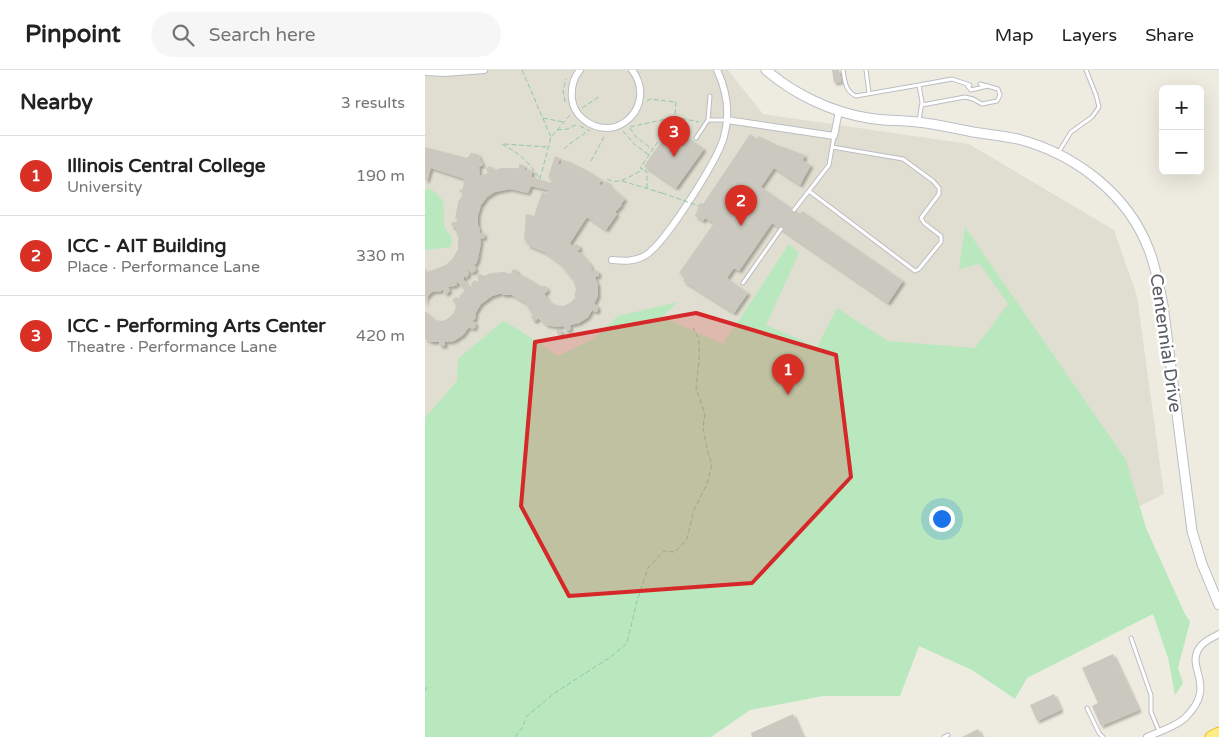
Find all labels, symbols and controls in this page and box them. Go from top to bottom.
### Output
search box [151,12,501,57]
text: Pinpoint [25,20,121,49]
icon: search [169,21,197,49]
text: Search here [209,24,316,46]
text: Map [995,24,1034,46]
text: Layers [1062,24,1117,46]
text: Share [1145,24,1194,46]
map controls [1159,85,1204,175]
button: + [1159,85,1204,130]
text: Nearby [20,90,93,115]
text: 3 results [341,93,405,113]
pin: 3 [658,116,690,157]
button: − [1159,130,1204,175]
text: Illinois Central College [67,155,266,177]
text: 1 [31,166,41,186]
text: 190 m [356,166,405,186]
text: University [67,177,142,197]
pin: 2 [725,185,757,226]
text: ICC - AIT Building [67,235,227,257]
text: 2 [31,246,41,266]
text: 330 m [356,246,405,266]
text: Place · Performance Lane [67,257,260,277]
street label: Centennial Drive [1145,272,1187,414]
text: ICC - Performing Arts Center [67,315,326,337]
text: 3 [31,326,41,346]
text: 420 m [356,326,405,346]
text: Theatre · Performance Lane [67,337,277,357]
pin: 1 [772,354,804,395]
your location [929,506,955,532]

